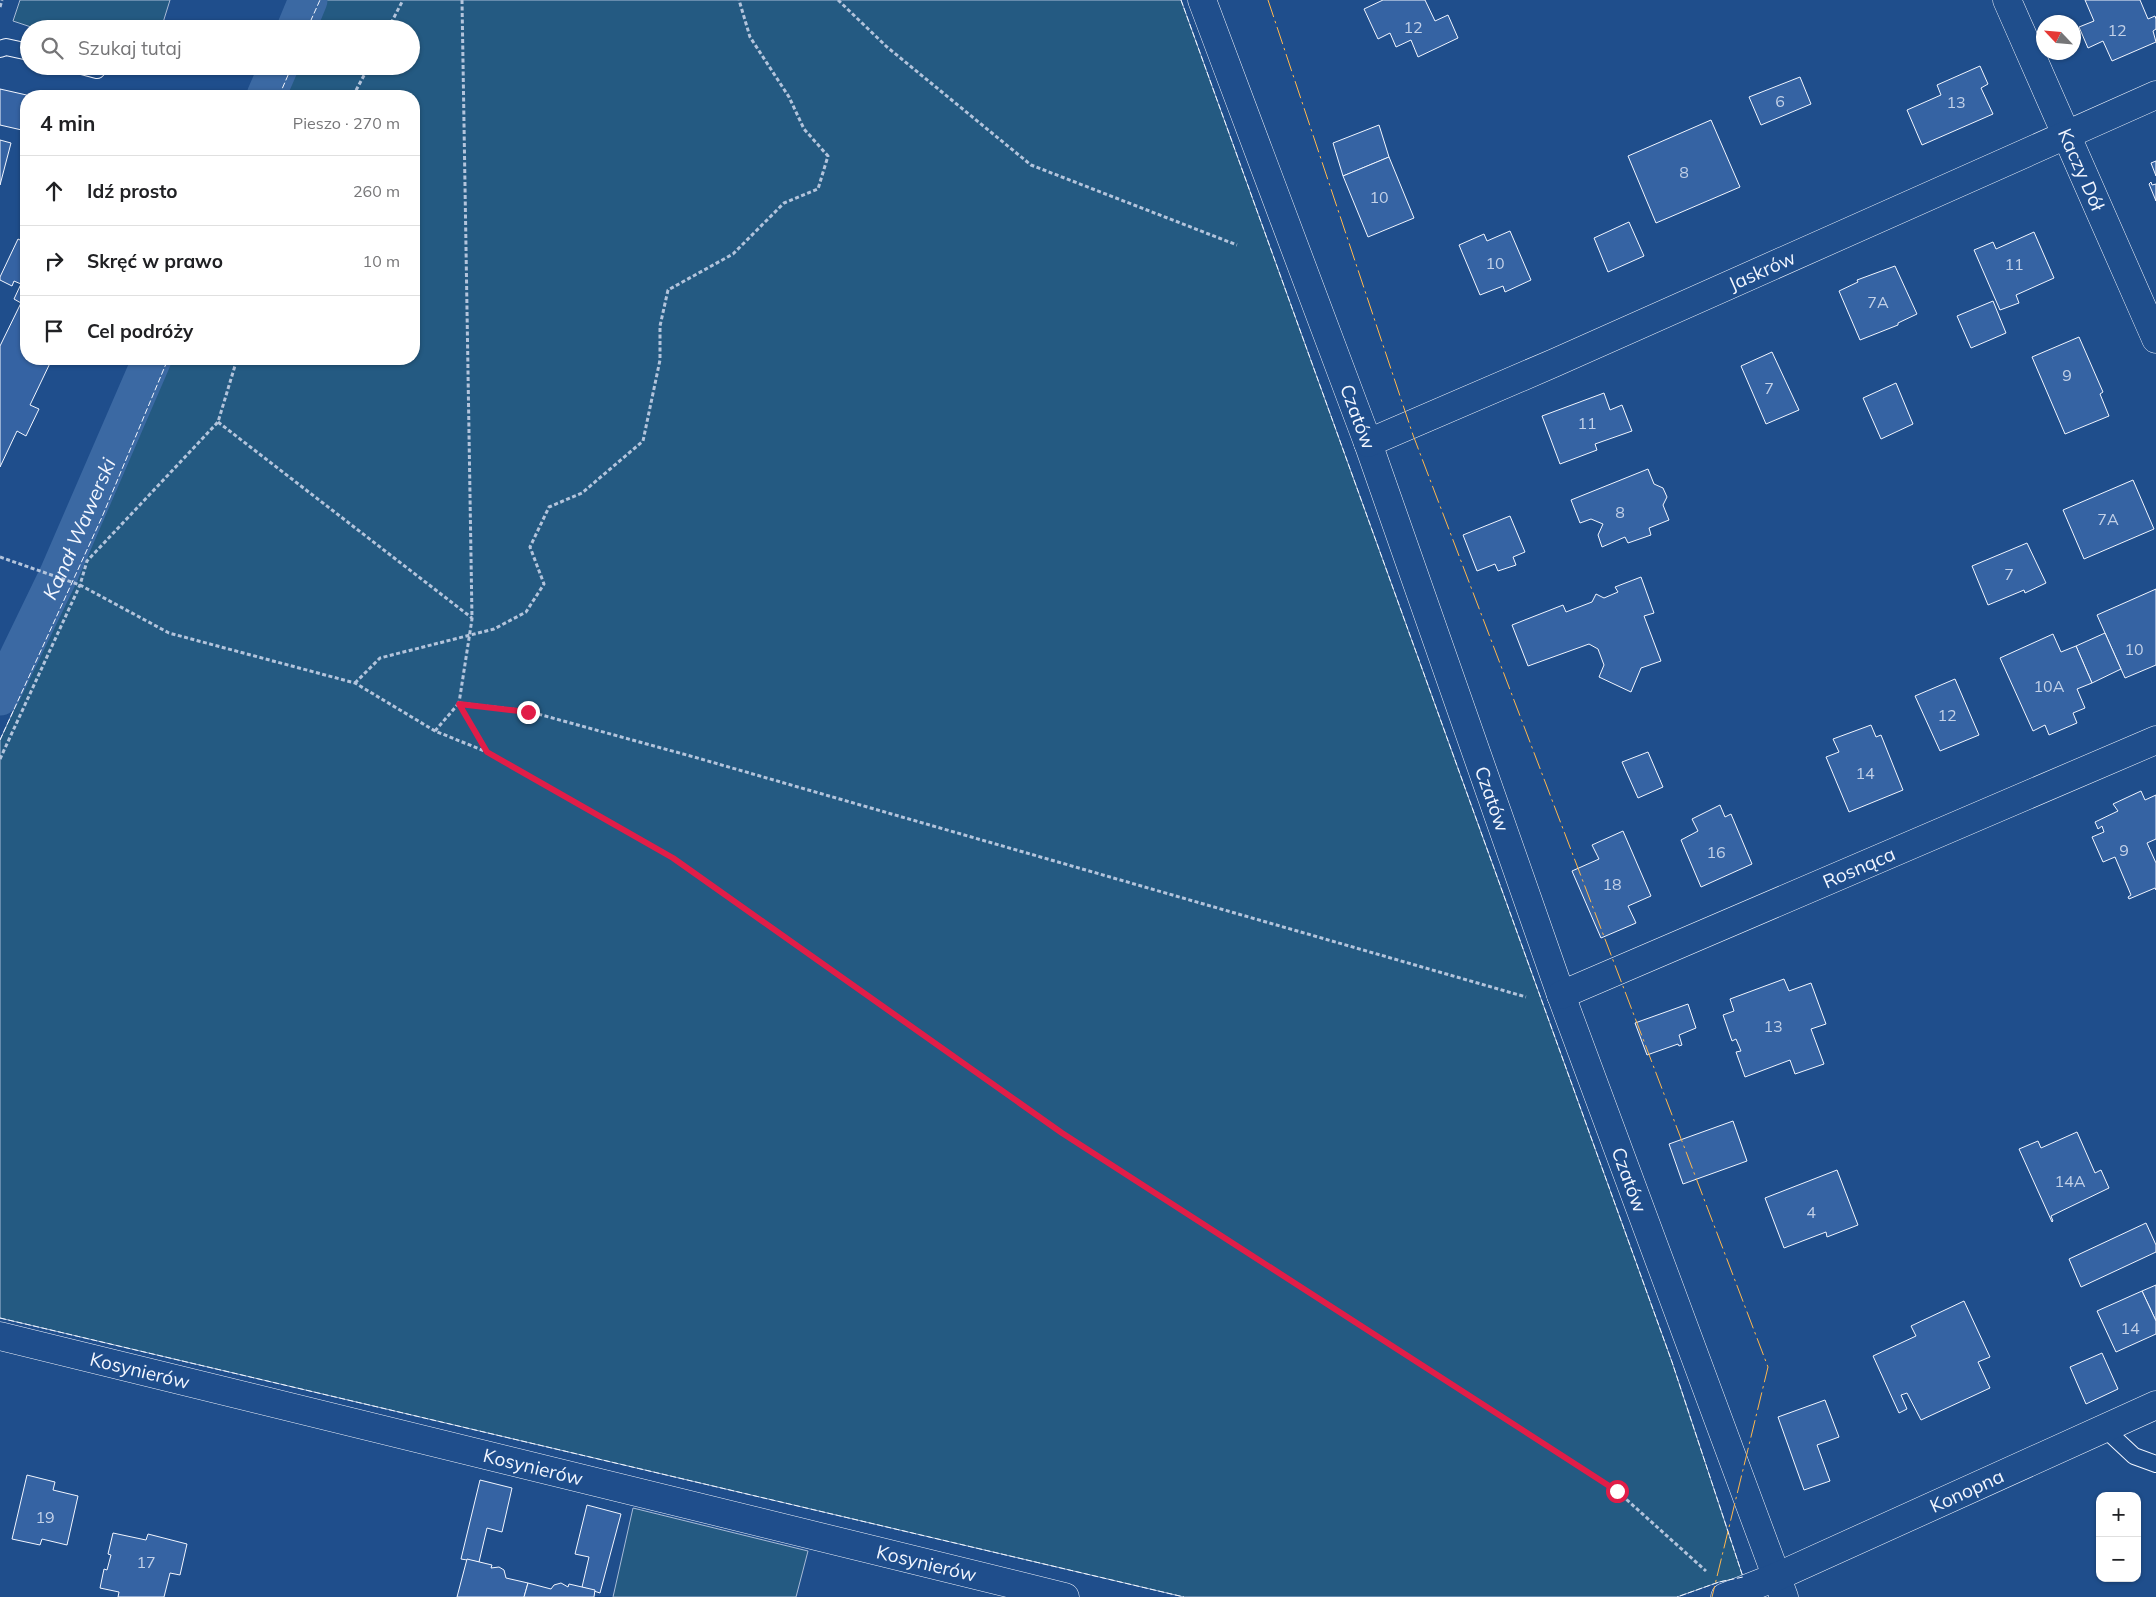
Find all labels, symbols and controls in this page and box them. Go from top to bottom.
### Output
north arrow [2036,15,2081,60]
house number: 12 [1403,17,1423,37]
search box [20,20,420,75]
house number: 12 [2107,20,2127,40]
icon: search [38,34,66,62]
text: Szukaj tutaj [78,36,181,60]
house number: 6 [1775,91,1785,111]
house number: 13 [1946,92,1966,112]
text: 4 min [40,110,95,136]
text: Pieszo · 270 m [293,113,400,133]
street label: Kaczy Dół [2053,125,2111,215]
house number: 8 [1679,162,1689,182]
icon: ahead [40,177,68,205]
text: Idź prosto [87,179,178,203]
text: 260 m [353,181,400,201]
house number: 10 [1369,187,1389,207]
street label: Jaskrów [1725,245,1799,296]
icon: right [40,247,68,275]
text: Skręć w prawo [87,249,223,273]
text: 10 m [363,251,400,271]
house number: 10 [1485,253,1505,273]
house number: 11 [2004,254,2024,274]
house number: 7A [1867,292,1889,312]
icon: arrive [40,317,68,345]
text: Cel podróży [87,319,193,343]
house number: 9 [2062,365,2072,385]
house number: 7 [1764,378,1774,398]
street label: Czatów [1335,381,1381,453]
house number: 11 [1577,413,1597,433]
water label: Kanał Wawerski [36,454,120,603]
house number: 8 [1615,502,1625,522]
house number: 7A [2097,509,2119,529]
house number: 7 [2004,564,2014,584]
house number: 10 [2124,639,2144,659]
house number: 10A [2034,676,2065,696]
route end [517,701,540,724]
house number: 12 [1937,705,1957,725]
street label: Czatów [1470,763,1515,835]
house number: 14 [1855,763,1875,783]
house number: 9 [2119,840,2129,860]
street label: Rosnąca [1819,841,1899,893]
house number: 16 [1706,842,1726,862]
house number: 18 [1602,874,1622,894]
house number: 13 [1763,1016,1783,1036]
street label: Czatów [1606,1144,1652,1216]
house number: 14A [2055,1171,2086,1191]
house number: 4 [1806,1202,1816,1222]
house number: 14 [2120,1318,2140,1338]
street label: Kosynierów [87,1346,192,1394]
street label: Kosynierów [481,1443,586,1490]
street label: Konopna [1926,1464,2007,1518]
route start [1606,1480,1629,1503]
map controls [2096,1492,2141,1582]
button: + [2096,1492,2141,1537]
house number: 19 [35,1507,55,1527]
button: − [2096,1537,2141,1582]
street label: Kosynierów [874,1539,979,1587]
house number: 17 [136,1552,156,1572]

